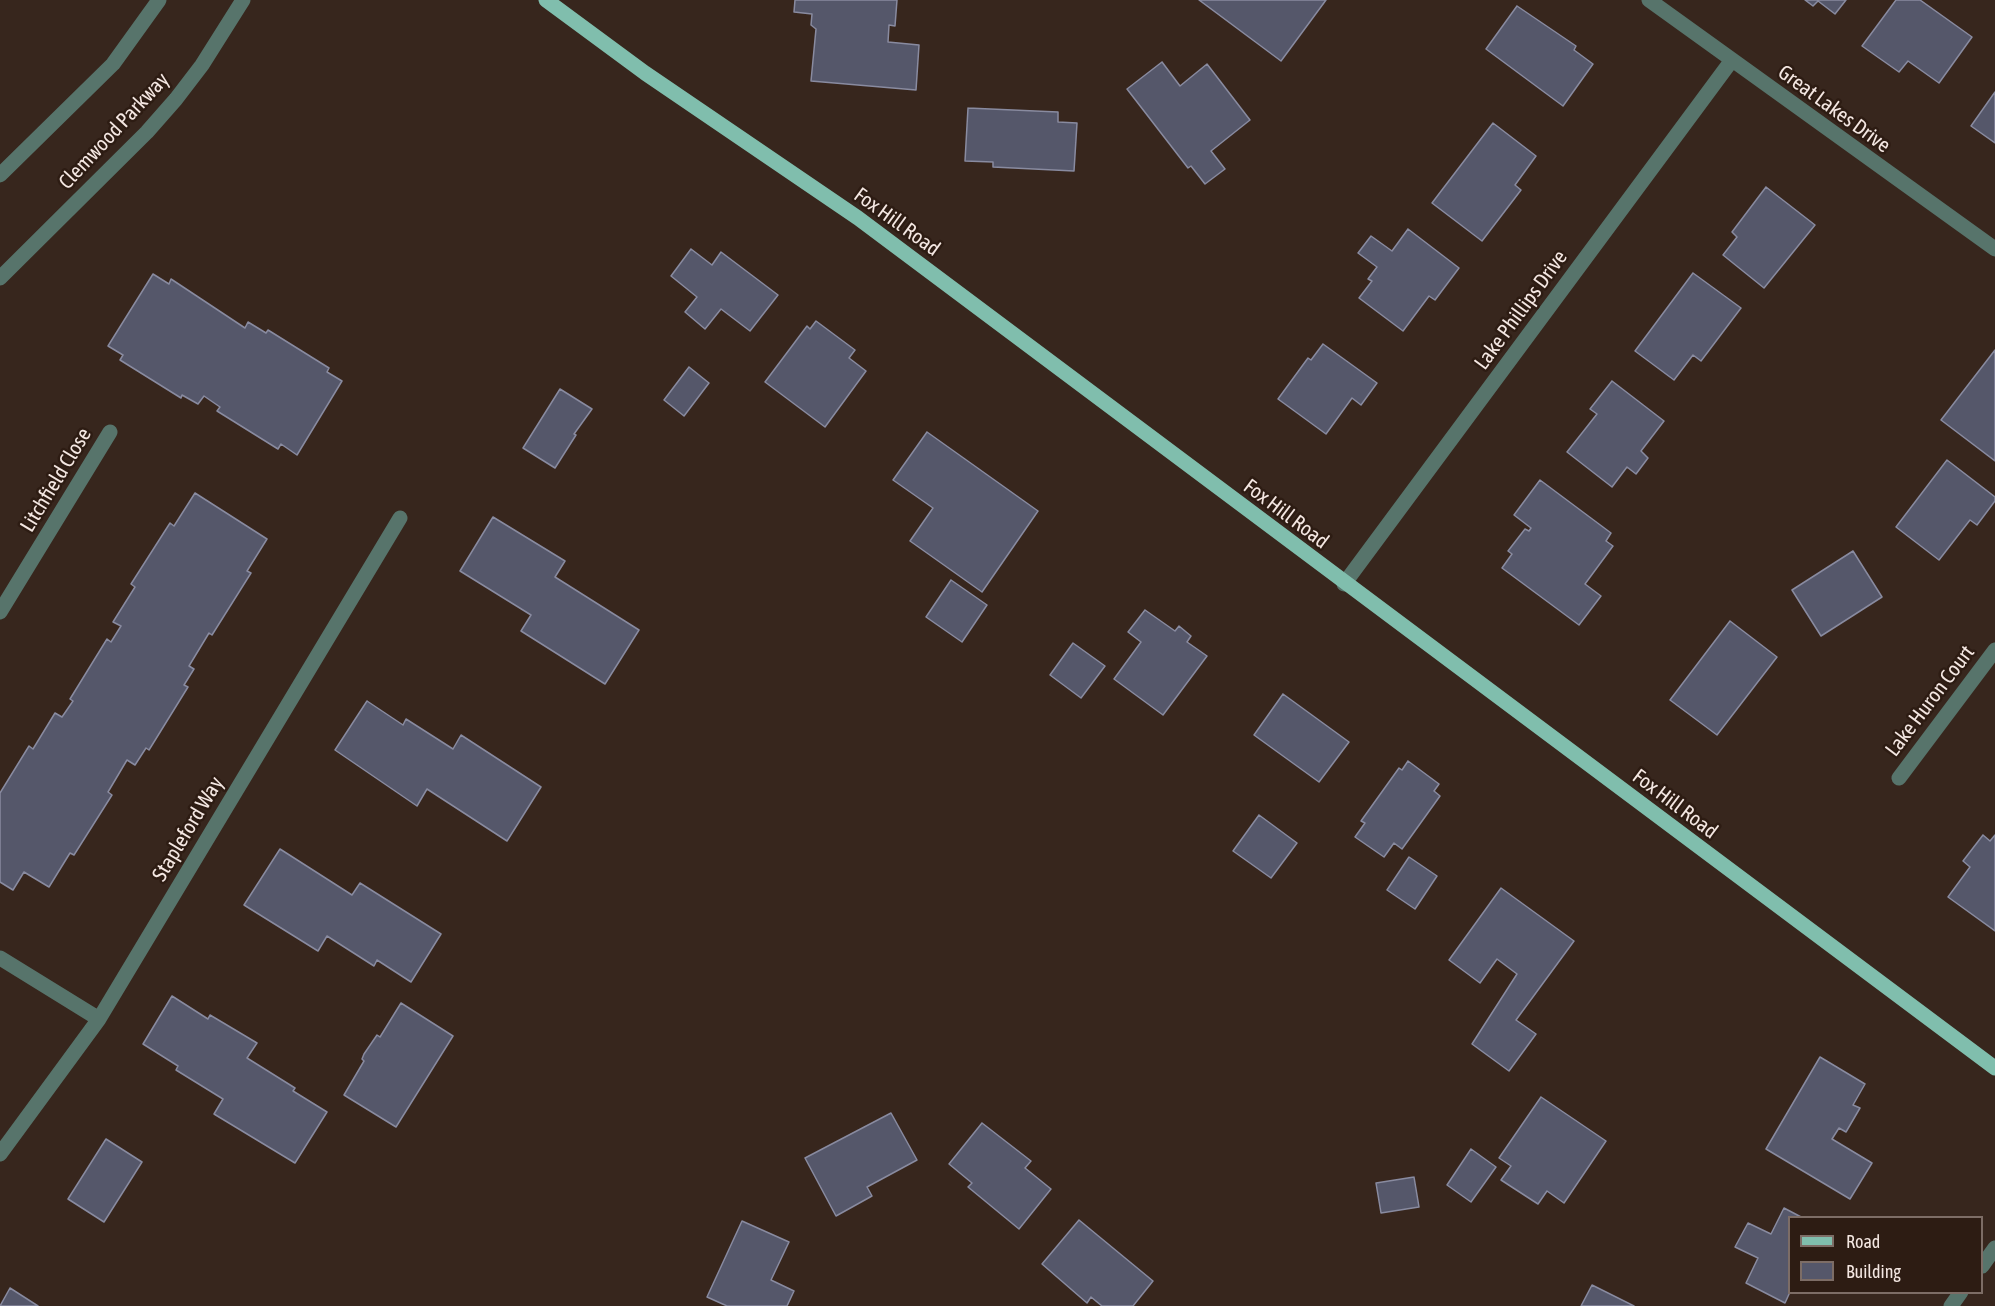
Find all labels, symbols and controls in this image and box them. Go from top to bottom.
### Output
street label: Great Lakes Drive [1773,60,1895,158]
street label: Clemwood Parkway [54,67,174,195]
street label: Fox Hill Road [849,182,945,262]
street label: Lake Phillips Drive [1469,245,1573,375]
street label: Litchfield Close [15,423,97,537]
street label: Fox Hill Road [1238,474,1334,554]
street label: Lake Huron Court [1880,641,1980,761]
street label: Fox Hill Road [1627,764,1723,844]
street label: Stapleford Way [147,772,229,886]
legend [1788,1216,1983,1294]
text: Road [1846,1231,1880,1252]
text: Building [1846,1261,1901,1282]

